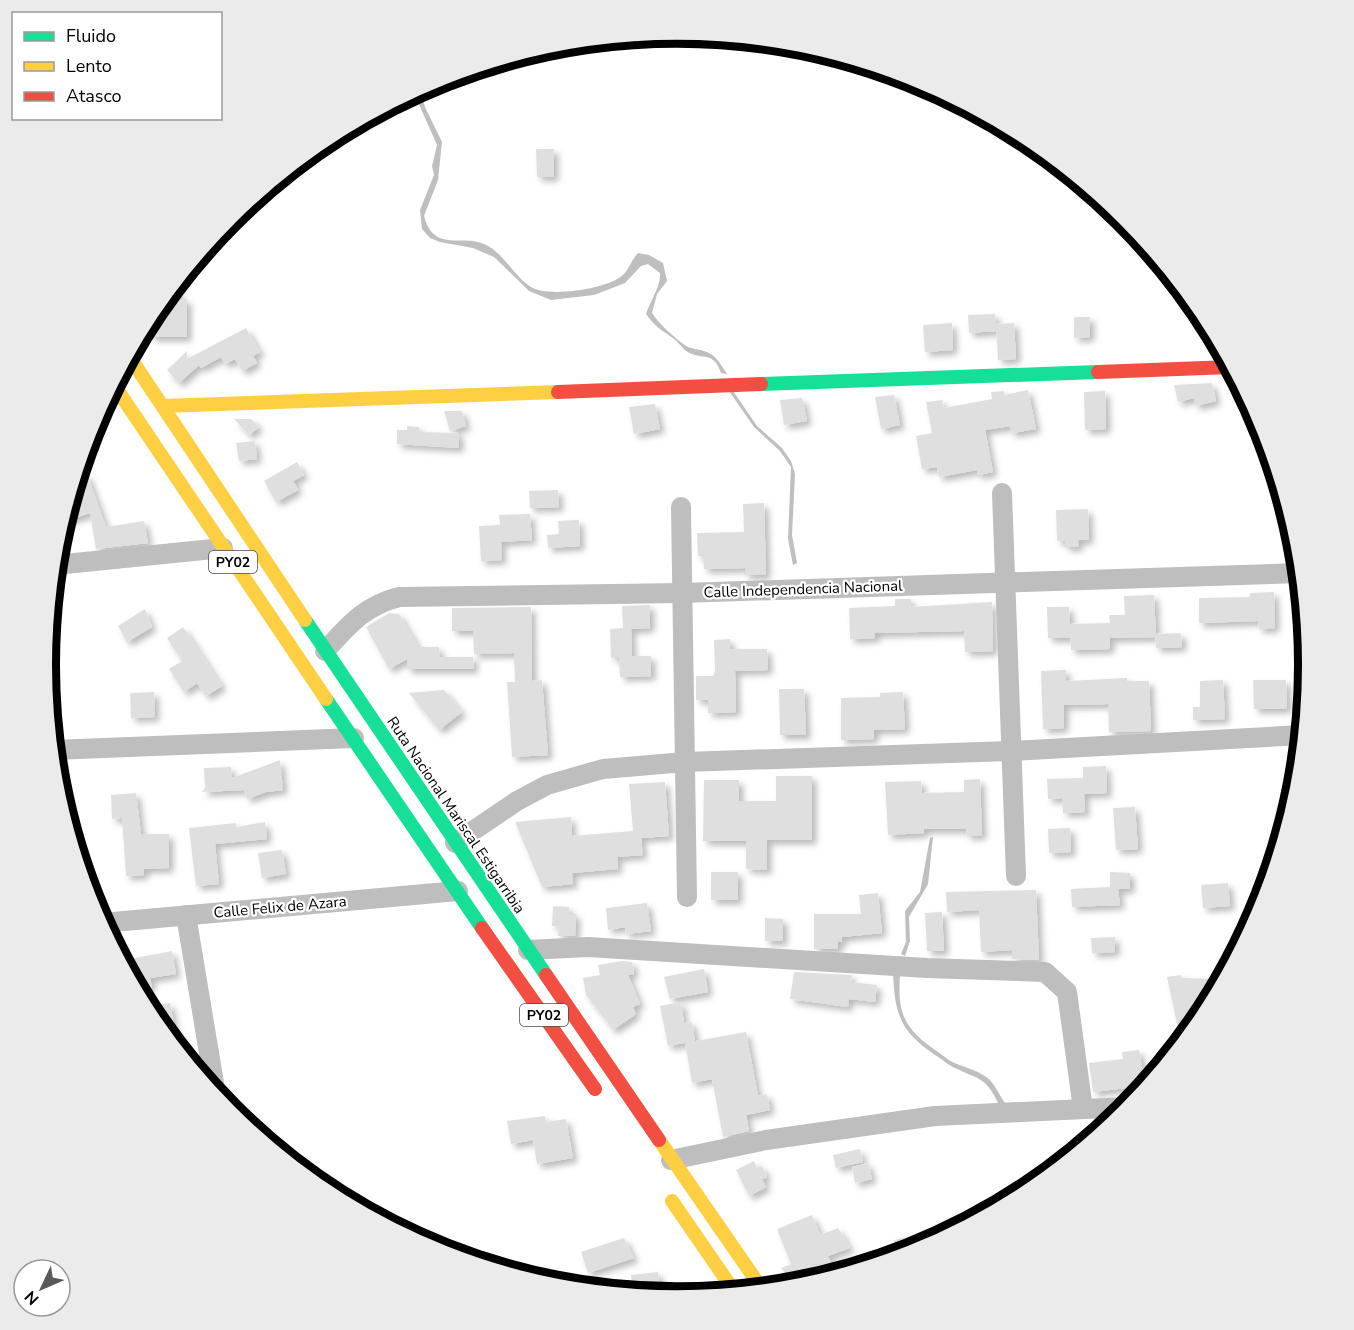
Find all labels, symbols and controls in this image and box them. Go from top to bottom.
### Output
legend [12,12,222,120]
text: Fluido [66,24,116,48]
text: Lento [66,54,112,78]
text: Atasco [66,84,122,108]
road number: PY02 [209,551,257,573]
street label: Calle Independencia Nacional [703,576,903,602]
street label: Ruta Nacional Mariscal Estigarribia [382,713,530,917]
street label: Calle Felix de Azara [213,891,347,923]
road number: PY02 [520,1004,568,1026]
north arrow [12,1258,72,1318]
text: N [20,1286,44,1310]

